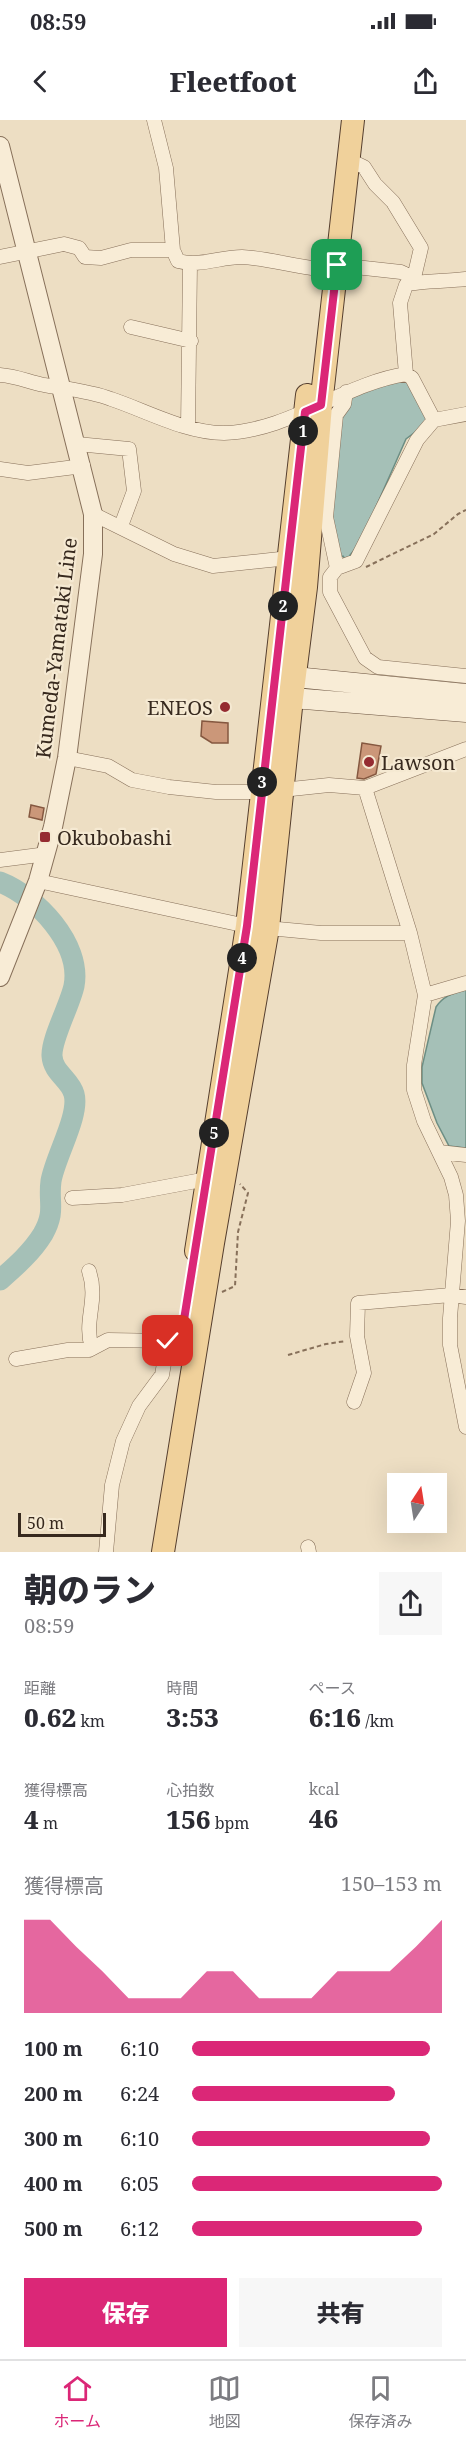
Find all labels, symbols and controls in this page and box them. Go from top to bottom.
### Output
text: 08:59 [30,6,86,36]
text: Fleetfoot [169,63,297,100]
icon: back [24,65,57,98]
icon: share [409,65,442,98]
pin [311,239,362,290]
icon: arrive [320,248,353,281]
pin: 1 [288,416,318,446]
text: 1 [298,420,308,442]
street label: Kumeda-Yamataki Line [29,536,83,760]
pin: 2 [268,591,298,621]
text: 2 [278,595,288,617]
place label: ENEOS [147,694,213,721]
marker: ENEOS [218,700,232,714]
place label: Lawson [381,749,456,776]
marker: Lawson [362,755,376,769]
pin: 3 [247,767,277,797]
text: 3 [257,771,267,793]
place label: Okubobashi [57,824,172,851]
marker: Okubobashi [38,830,52,844]
pin: 4 [227,943,257,973]
text: 4 [237,947,247,969]
pin: 5 [199,1118,229,1148]
text: 5 [209,1122,219,1144]
pin [142,1315,193,1366]
icon: check [151,1324,184,1357]
north arrow [387,1473,447,1533]
map controls [387,1473,447,1533]
scale bar [18,1510,106,1538]
text: 50 m [27,1512,64,1534]
text: 朝のラン [24,1567,156,1612]
button: share [379,1572,442,1635]
text: 08:59 [24,1612,74,1639]
text: 距離 [24,1677,56,1699]
text: 時間 [166,1677,198,1699]
text: ペース [309,1677,356,1699]
text: 0.62 [24,1699,76,1735]
text: 3:53 [166,1699,219,1735]
text: 6:16 [309,1699,361,1735]
text: km [76,1710,105,1732]
text: /km [361,1710,394,1732]
text: kcal [309,1778,340,1800]
text: 獲得標高 [24,1779,88,1801]
text: 心拍数 [166,1779,214,1801]
text: 46 [309,1800,338,1836]
text: 4 [24,1801,39,1837]
text: 156 [166,1801,211,1837]
text: m [39,1812,58,1834]
text: bpm [211,1812,250,1834]
text: 150–153 m [341,1870,442,1897]
text: 獲得標高 [24,1872,104,1899]
text: 100 m [24,2035,83,2062]
text: 6:10 [120,2035,159,2062]
text: 200 m [24,2080,83,2107]
text: 6:24 [120,2080,159,2107]
text: 300 m [24,2125,83,2152]
text: 6:10 [120,2125,159,2152]
text: 400 m [24,2170,83,2197]
text: 6:05 [120,2170,159,2197]
text: 500 m [24,2215,83,2242]
text: 6:12 [120,2215,159,2242]
button: 保存 [24,2278,227,2347]
button: 共有 [239,2278,442,2347]
tab: ホーム [54,2372,101,2432]
tab: 地図 [208,2372,241,2432]
tab: 保存済み [348,2372,412,2432]

